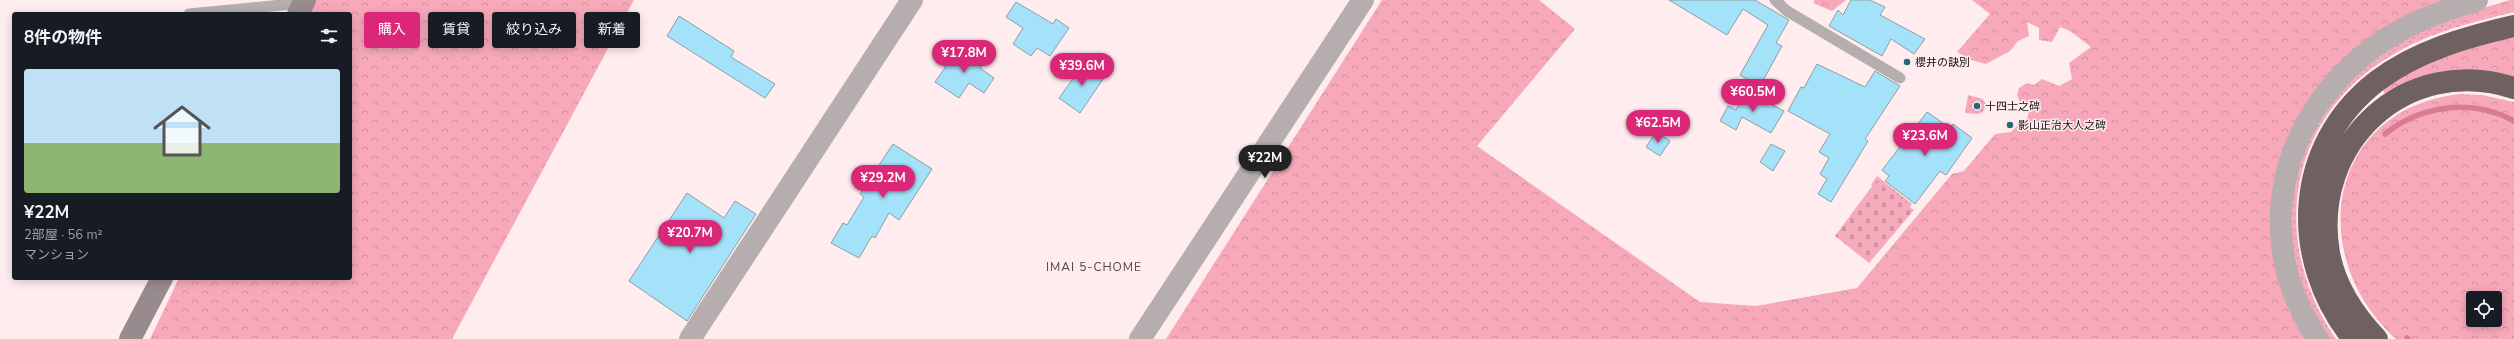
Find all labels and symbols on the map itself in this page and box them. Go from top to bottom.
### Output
pin: ¥17.8M [931,40,997,74]
pin: ¥39.6M [1049,53,1115,87]
place label: 櫻井の訣別 [1915,55,1970,70]
marker: 櫻井の訣別 [1902,57,1912,67]
pin: ¥60.5M [1720,79,1786,113]
place label: 十四士之碑 [1985,99,2040,114]
marker: 十四士之碑 [1972,101,1982,111]
pin: ¥62.5M [1625,110,1691,144]
place label: 影山正治大人之碑 [2018,118,2106,133]
marker: 影山正治大人之碑 [2005,120,2015,130]
pin: ¥23.6M [1892,123,1958,157]
pin: ¥22M [1241,145,1289,179]
pin: ¥29.2M [850,165,916,199]
pin: ¥20.7M [657,220,723,254]
district label: IMAI 5-CHOME [1046,259,1142,275]

